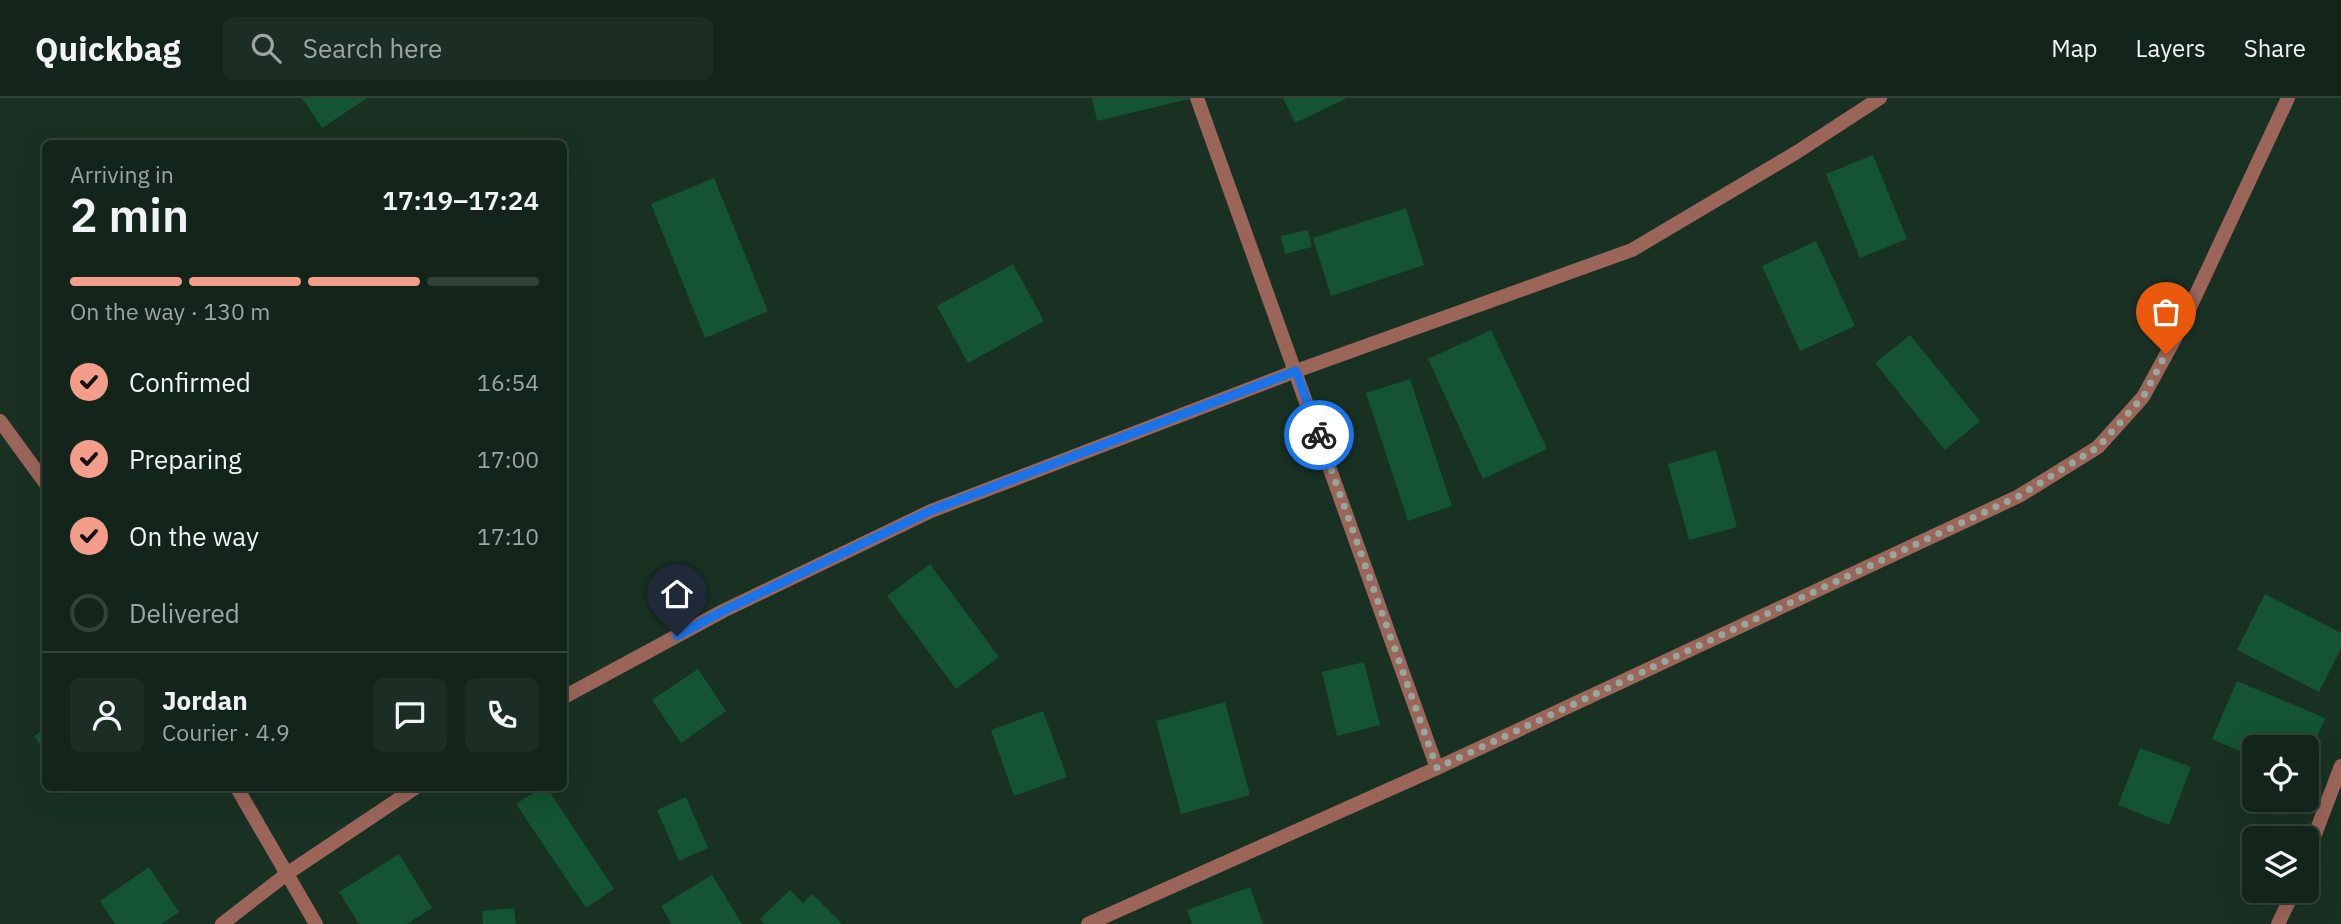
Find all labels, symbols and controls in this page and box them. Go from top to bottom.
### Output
search box [223,17,713,80]
text: Quickbag [35,27,181,70]
icon: search [247,29,285,67]
text: Search here [303,31,442,65]
text: Map [2051,32,2098,64]
text: Layers [2136,32,2206,64]
text: Share [2244,32,2306,64]
text: Arriving in [70,159,174,189]
text: 17:19–17:24 [382,183,539,217]
text: 2 min [70,185,189,245]
pin [2136,282,2196,354]
icon: bag [2147,293,2185,331]
text: On the way · 130 m [70,296,270,326]
icon: check [70,363,108,401]
text: Confirmed [129,365,251,399]
text: 16:54 [477,367,539,397]
courier [1284,400,1354,470]
icon: bike [1300,416,1338,454]
icon: check [70,440,108,478]
text: Preparing [129,442,242,476]
text: 17:00 [477,444,539,474]
icon: check [70,517,108,555]
text: On the way [129,519,259,553]
text: 17:10 [477,521,539,551]
pin [647,564,707,636]
icon: home [658,575,696,613]
text: Delivered [129,596,240,630]
button: person [70,678,144,752]
button: chat [373,678,447,752]
button: phone [465,678,539,752]
text: Jordan [162,683,248,717]
text: Courier · 4.9 [162,717,290,747]
map controls [2242,735,2319,903]
button: locate [2242,735,2319,812]
button: layers [2242,826,2319,903]

